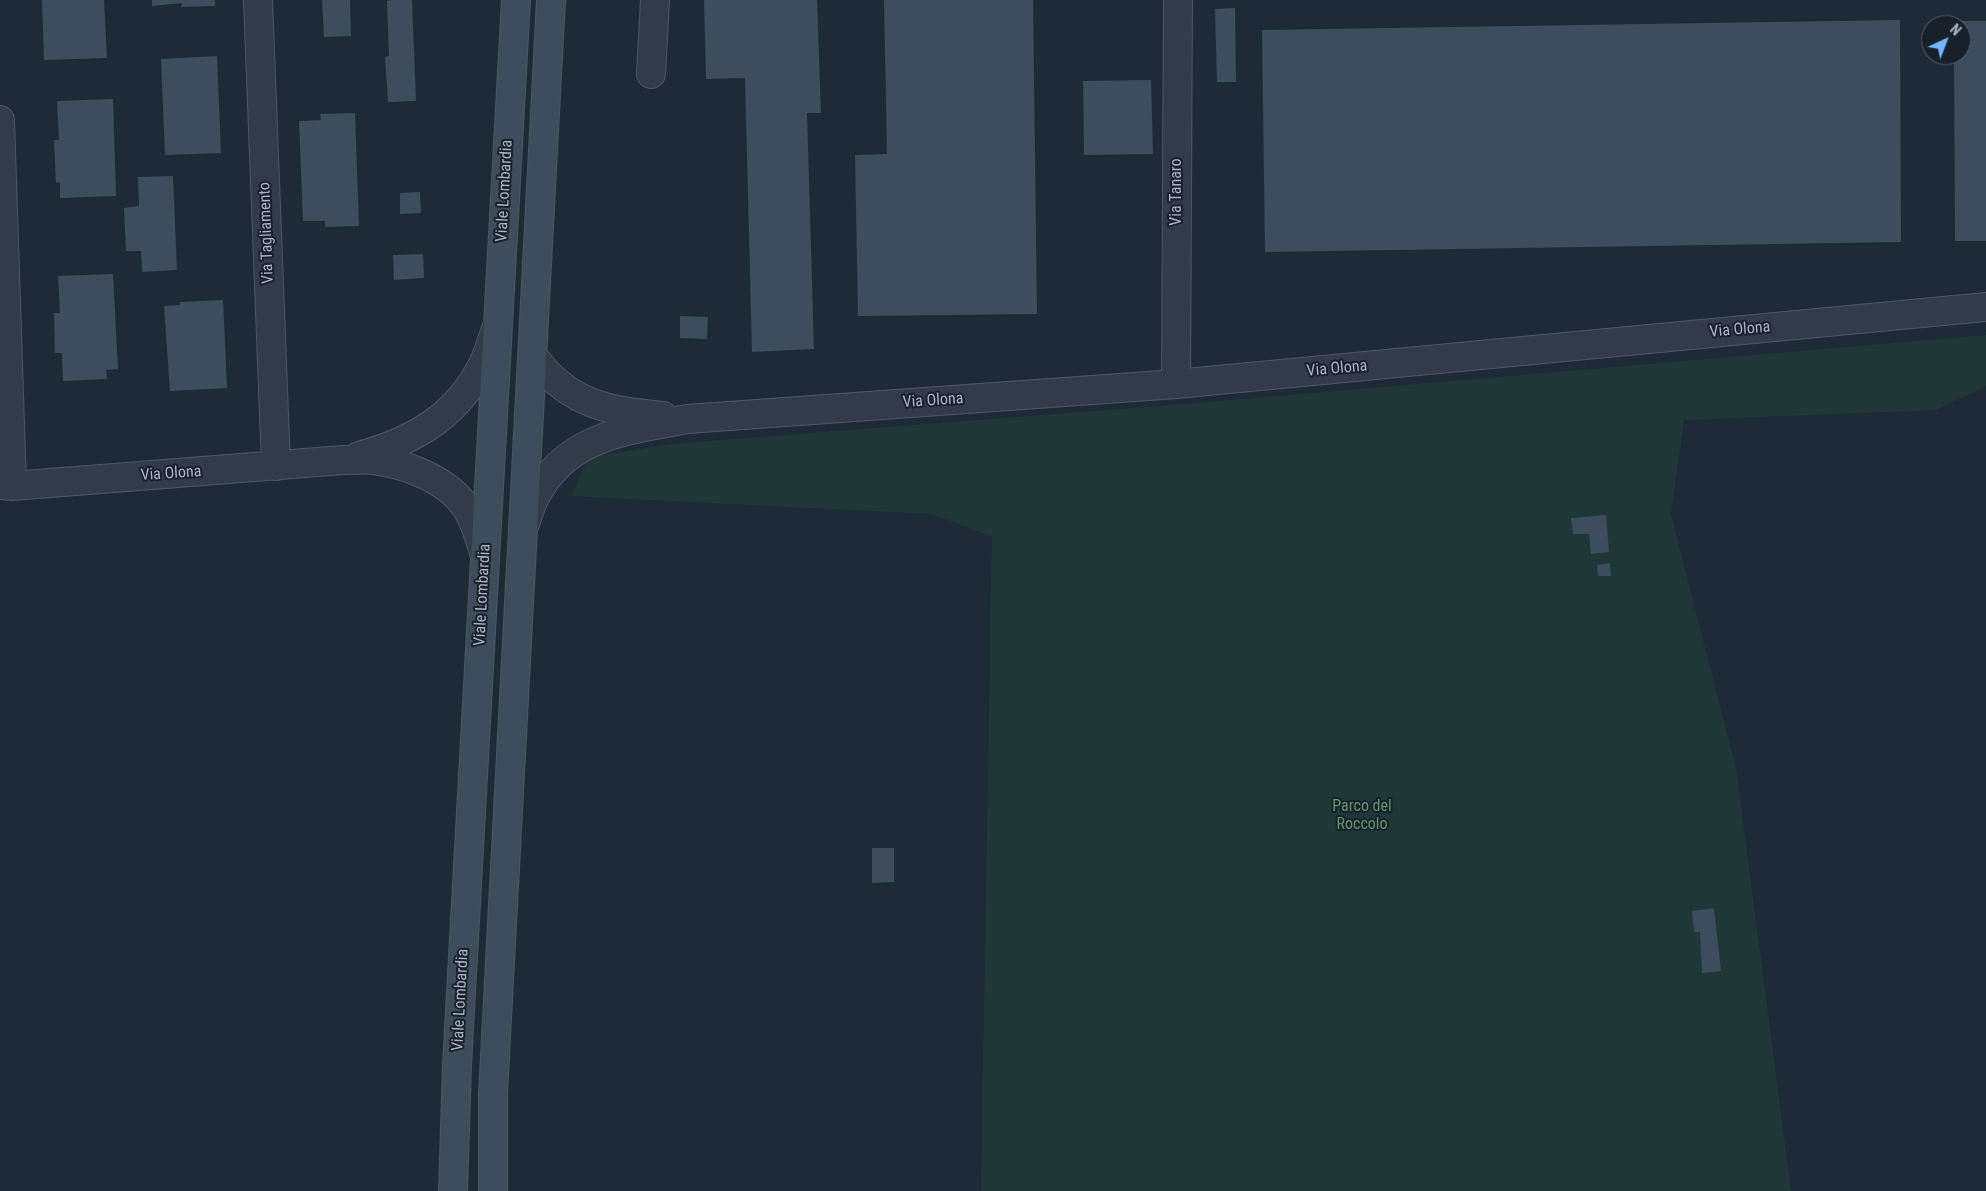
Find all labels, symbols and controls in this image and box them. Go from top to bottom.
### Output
north arrow [1921,15,1971,65]
text: N [1947,21,1964,39]
street label: Viale Lombardia [493,139,517,243]
street label: Via Tanaro [1167,158,1187,226]
street label: Via Tagliamento [256,182,278,284]
street label: Via Olona [1709,318,1771,342]
street label: Via Olona [1306,357,1368,381]
street label: Via Olona [902,389,964,413]
street label: Via Olona [140,462,202,486]
street label: Viale Lombardia [471,543,495,647]
park label: Parco del Roccolo [1332,797,1392,835]
street label: Viale Lombardia [449,948,473,1052]

